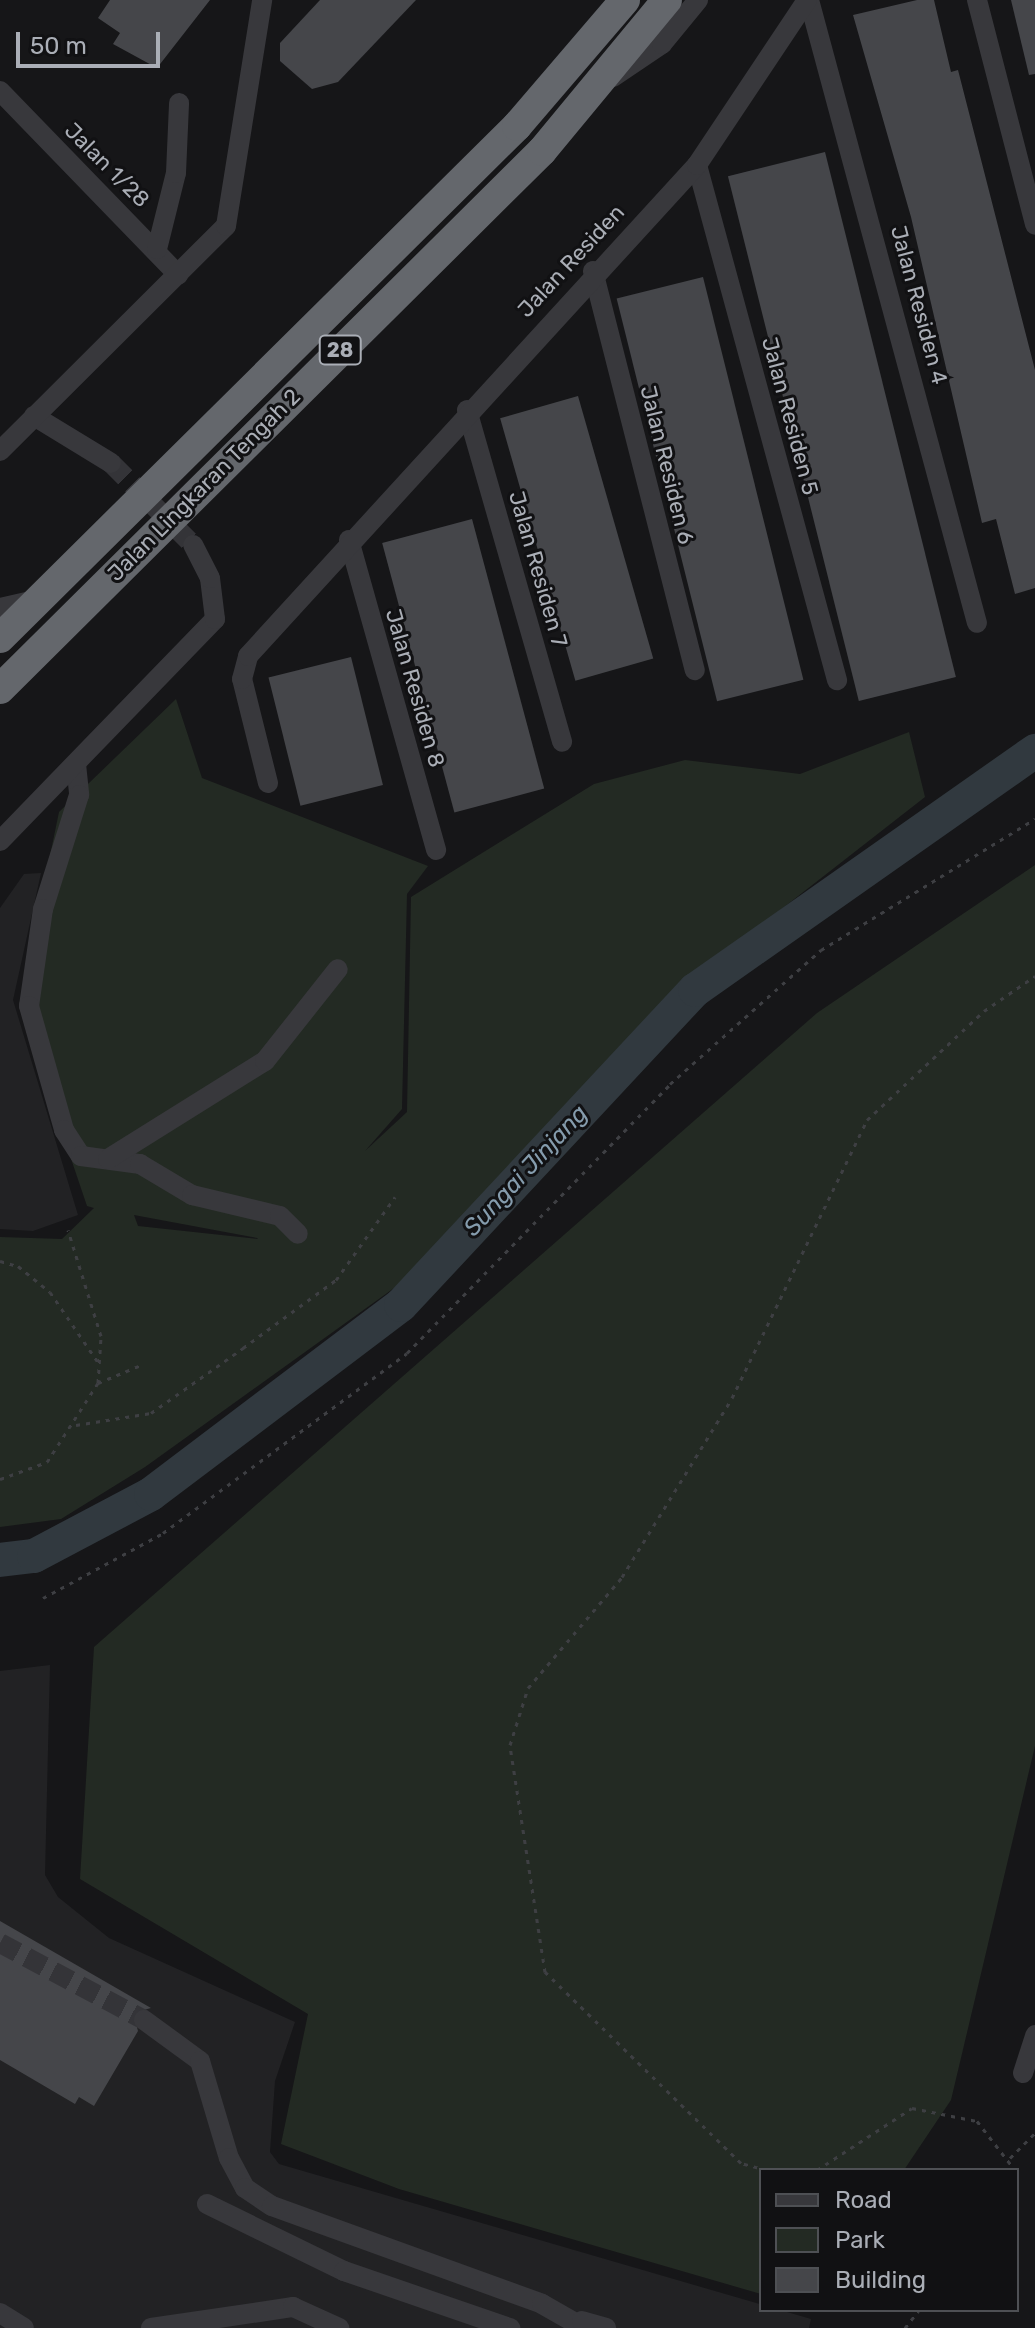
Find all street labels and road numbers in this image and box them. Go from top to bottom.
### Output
street label: Jalan 1/28 [59,117,155,213]
street label: Jalan Residen [512,199,630,323]
street label: Jalan Residen 4 [885,223,953,387]
road number: 28 [318,334,362,366]
street label: Jalan Residen 5 [756,334,824,498]
street label: Jalan Lingkaran Tengah 2 [102,383,306,587]
street label: Jalan Residen 6 [635,383,699,547]
street label: Jalan Residen 7 [503,488,573,650]
street label: Jalan Residen 8 [380,606,450,770]

